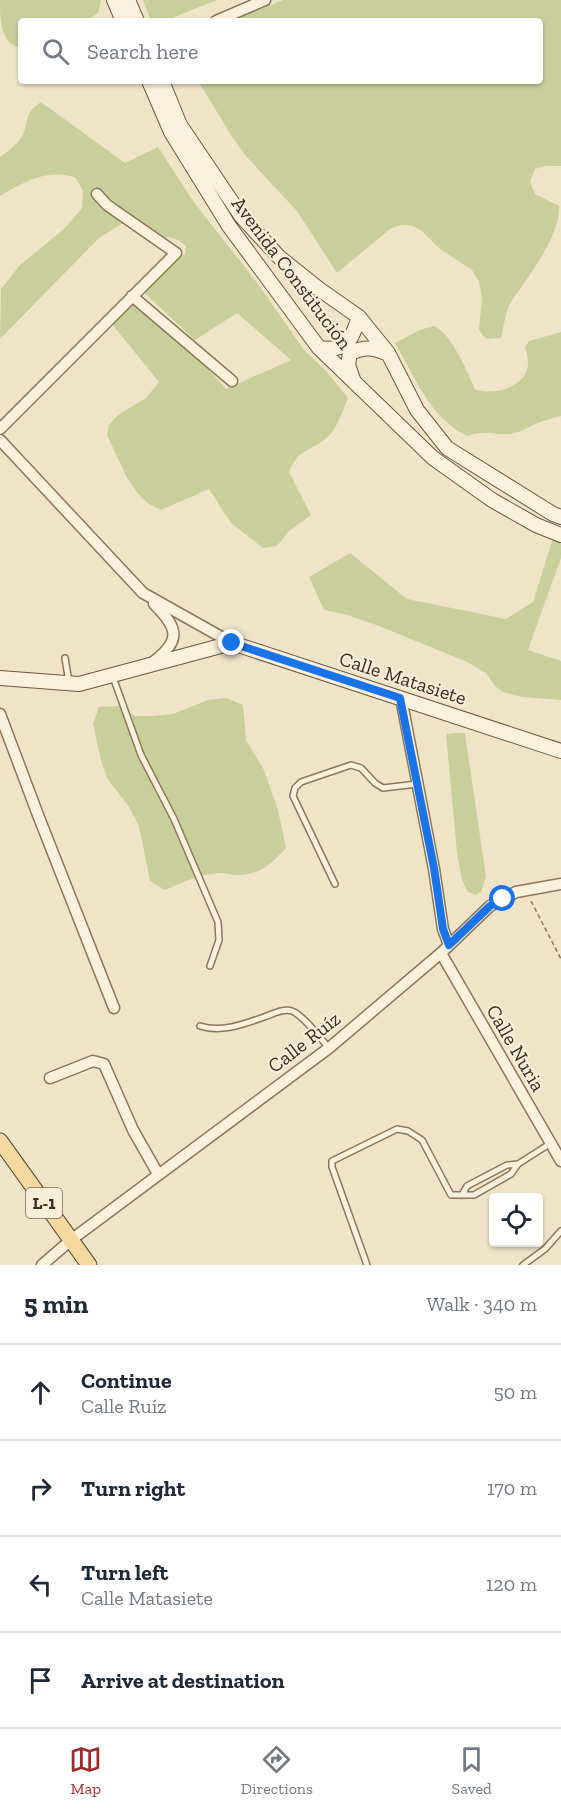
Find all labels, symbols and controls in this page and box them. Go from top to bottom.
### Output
search box [18,18,543,84]
icon: search [39,35,72,68]
text: Search here [87,38,198,65]
street label: Avenida Constitución [227,192,358,355]
route end [218,629,244,655]
street label: Calle Matasiete [337,646,469,710]
route start [489,885,515,911]
street label: Calle Nuria [482,1000,551,1096]
street label: Calle Ruíz [263,1006,345,1078]
road number: L-1 [26,1188,62,1218]
map controls [489,1193,543,1247]
button: locate [489,1193,543,1247]
text: 5 min [24,1288,88,1320]
text: Walk · 340 m [426,1292,537,1316]
text: Continue [81,1367,172,1394]
icon: ahead [24,1376,57,1409]
text: 50 m [493,1380,537,1404]
text: Calle Ruíz [81,1394,167,1418]
icon: right [24,1472,57,1505]
text: Turn right [81,1475,185,1502]
text: 170 m [487,1476,537,1500]
text: Turn left [81,1559,168,1586]
icon: left [24,1568,57,1601]
text: 120 m [486,1572,537,1596]
text: Calle Matasiete [81,1586,213,1610]
icon: arrive [24,1664,57,1697]
text: Arrive at destination [81,1667,284,1694]
tab: Map [69,1743,102,1798]
tab: Directions [241,1743,313,1798]
tab: Saved [452,1743,492,1798]

